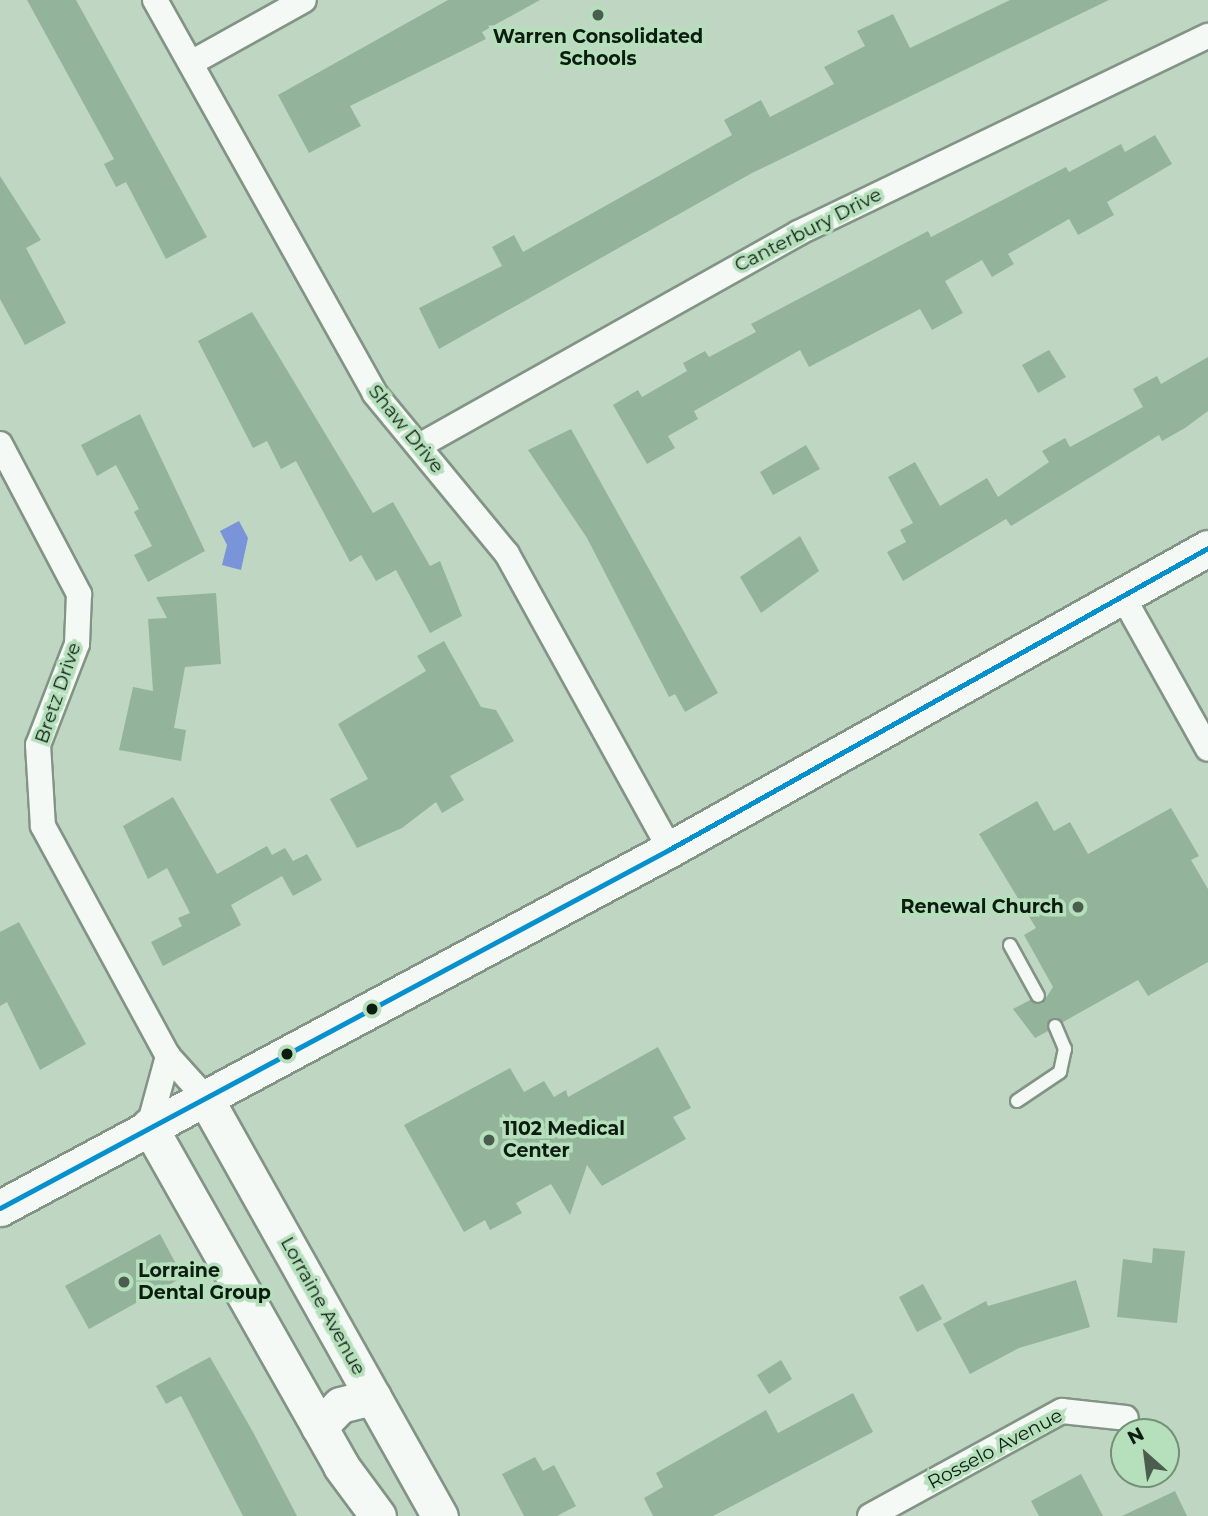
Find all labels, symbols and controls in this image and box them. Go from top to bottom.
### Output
marker: Warren Consolidated Schools [590,7,606,23]
place label: Warren Consolidated Schools [493,26,703,70]
street label: Canterbury Drive [731,183,885,277]
street label: Shaw Drive [363,380,449,478]
street label: Bretz Drive [30,639,86,747]
place label: Renewal Church [901,896,1064,918]
marker: Renewal Church [1070,899,1086,915]
unlabelled marker [365,1002,379,1016]
unlabelled marker [280,1047,294,1061]
place label: 1102 Medical Center [503,1118,625,1162]
marker: 1102 Medical Center [481,1132,497,1148]
street label: Lorraine Avenue [276,1233,370,1379]
place label: Lorraine Dental Group [138,1260,271,1304]
marker: Lorraine Dental Group [116,1274,132,1290]
street label: Rosselo Avenue [924,1404,1066,1494]
north arrow [1110,1418,1180,1488]
text: N [1124,1422,1148,1450]

